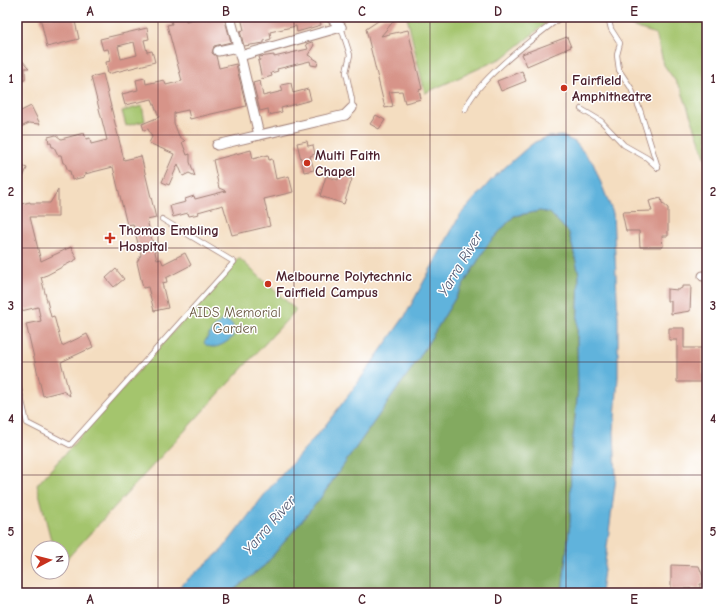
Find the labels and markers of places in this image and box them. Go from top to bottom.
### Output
place label: Fairfield Amphitheatre [572,72,652,105]
marker: Fairfield Amphitheatre [559,83,569,93]
place label: Multi Faith Chapel [315,147,380,180]
marker: Multi Faith Chapel [302,158,312,168]
place label: Thomas Embling Hospital [119,222,219,255]
marker: Thomas Embling Hospital [104,232,116,244]
place label: Melbourne Polytechnic Fairfield Campus [276,268,412,301]
marker: Melbourne Polytechnic Fairfield Campus [263,279,273,289]

